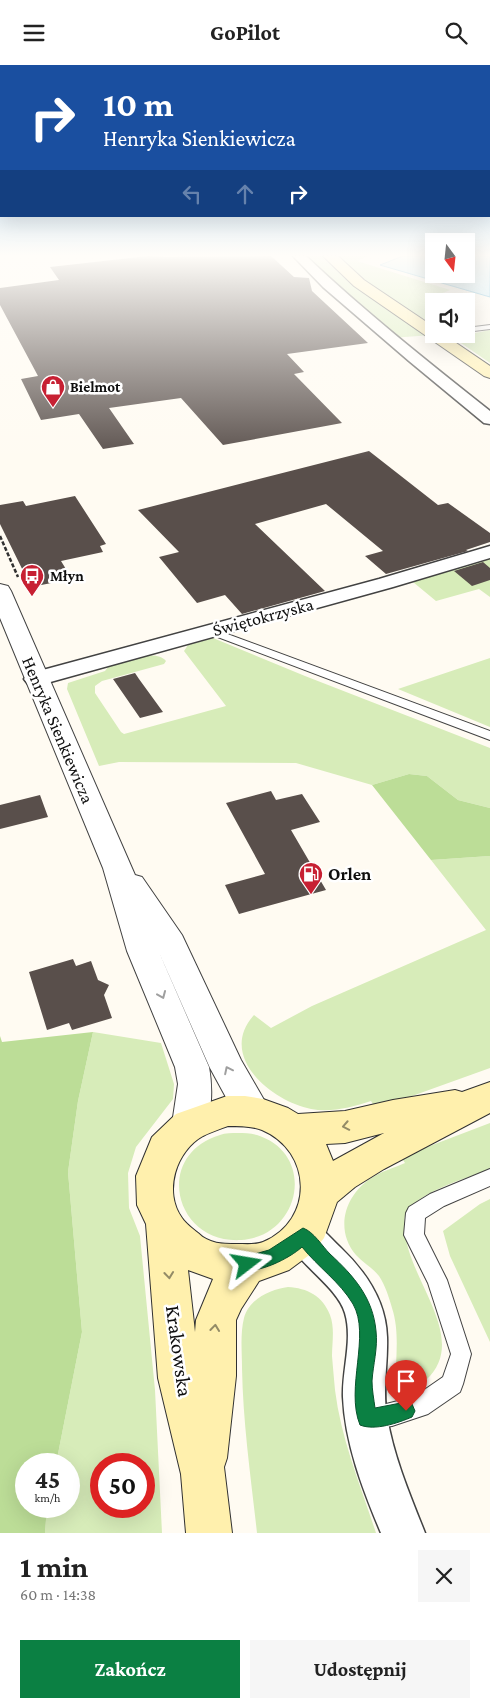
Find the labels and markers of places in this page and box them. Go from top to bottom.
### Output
shop icon: Bielmot [40,374,66,408]
place label: Bielmot [70,379,121,395]
bus stop icon: Młyn [19,563,45,597]
place label: Młyn [50,568,84,584]
fuel station icon: Orlen [298,861,324,895]
place label: Orlen [328,864,372,884]
pin [385,1360,427,1411]

